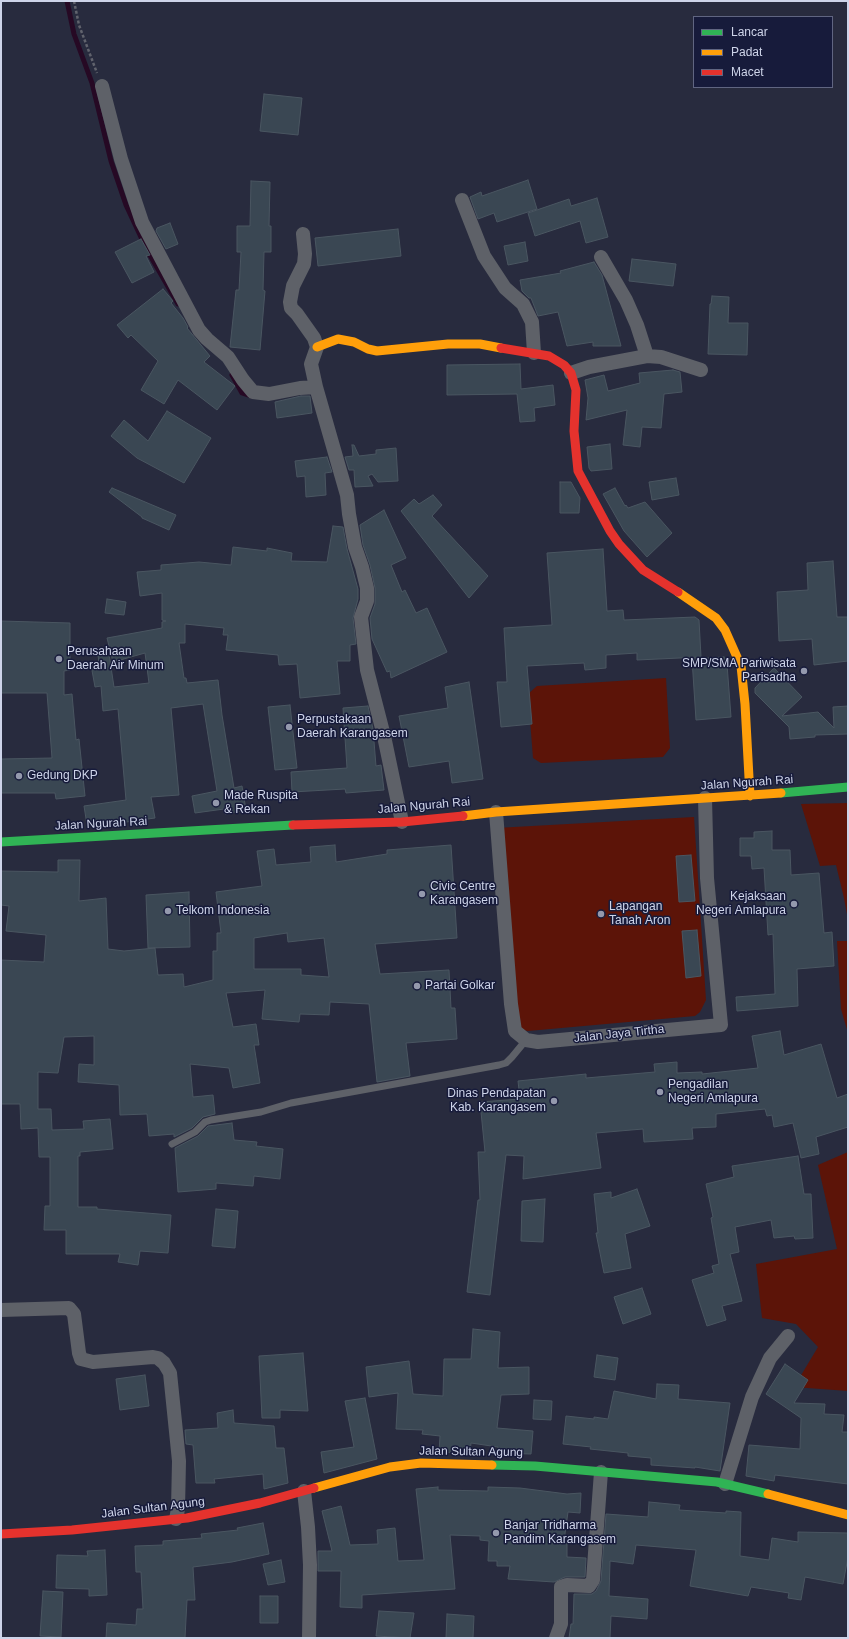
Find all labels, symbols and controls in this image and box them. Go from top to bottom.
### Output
legend [693,16,833,88]
text: Lancar [731,25,768,39]
text: Padat [731,45,762,59]
text: Macet [731,65,764,79]
place label: Perusahaan Daerah Air Minum [67,645,164,673]
marker: Perusahaan Daerah Air Minum [54,654,64,664]
place label: SMP/SMA Pariwisata Parisadha [682,657,796,685]
marker: SMP/SMA Pariwisata Parisadha [799,666,809,676]
place label: Perpustakaan Daerah Karangasem [297,713,408,741]
marker: Perpustakaan Daerah Karangasem [284,722,294,732]
place label: Gedung DKP [27,769,98,783]
marker: Gedung DKP [14,771,24,781]
street label: Jalan Ngurah Rai [700,773,794,793]
place label: Made Ruspita & Rekan [224,789,298,817]
street label: Jalan Ngurah Rai [377,795,471,817]
marker: Made Ruspita & Rekan [211,798,221,808]
street label: Jalan Ngurah Rai [54,814,148,834]
place label: Civic Centre Karangasem [430,880,498,908]
marker: Civic Centre Karangasem [417,889,427,899]
place label: Kejaksaan Negeri Amlapura [696,890,786,918]
marker: Kejaksaan Negeri Amlapura [789,899,799,909]
place label: Lapangan Tanah Aron [609,900,670,928]
place label: Telkom Indonesia [176,904,269,918]
marker: Telkom Indonesia [163,906,173,916]
marker: Lapangan Tanah Aron [596,909,606,919]
place label: Partai Golkar [425,979,495,993]
marker: Partai Golkar [412,981,422,991]
street label: Jalan Jaya Tirtha [573,1022,665,1046]
place label: Pengadilan Negeri Amlapura [668,1078,758,1106]
place label: Dinas Pendapatan Kab. Karangasem [447,1087,546,1115]
marker: Pengadilan Negeri Amlapura [655,1087,665,1097]
marker: Dinas Pendapatan Kab. Karangasem [549,1096,559,1106]
street label: Jalan Sultan Agung [419,1444,523,1460]
street label: Jalan Sultan Agung [100,1495,206,1521]
place label: Banjar Tridharma Pandim Karangasem [504,1519,616,1547]
marker: Banjar Tridharma Pandim Karangasem [491,1528,501,1538]

